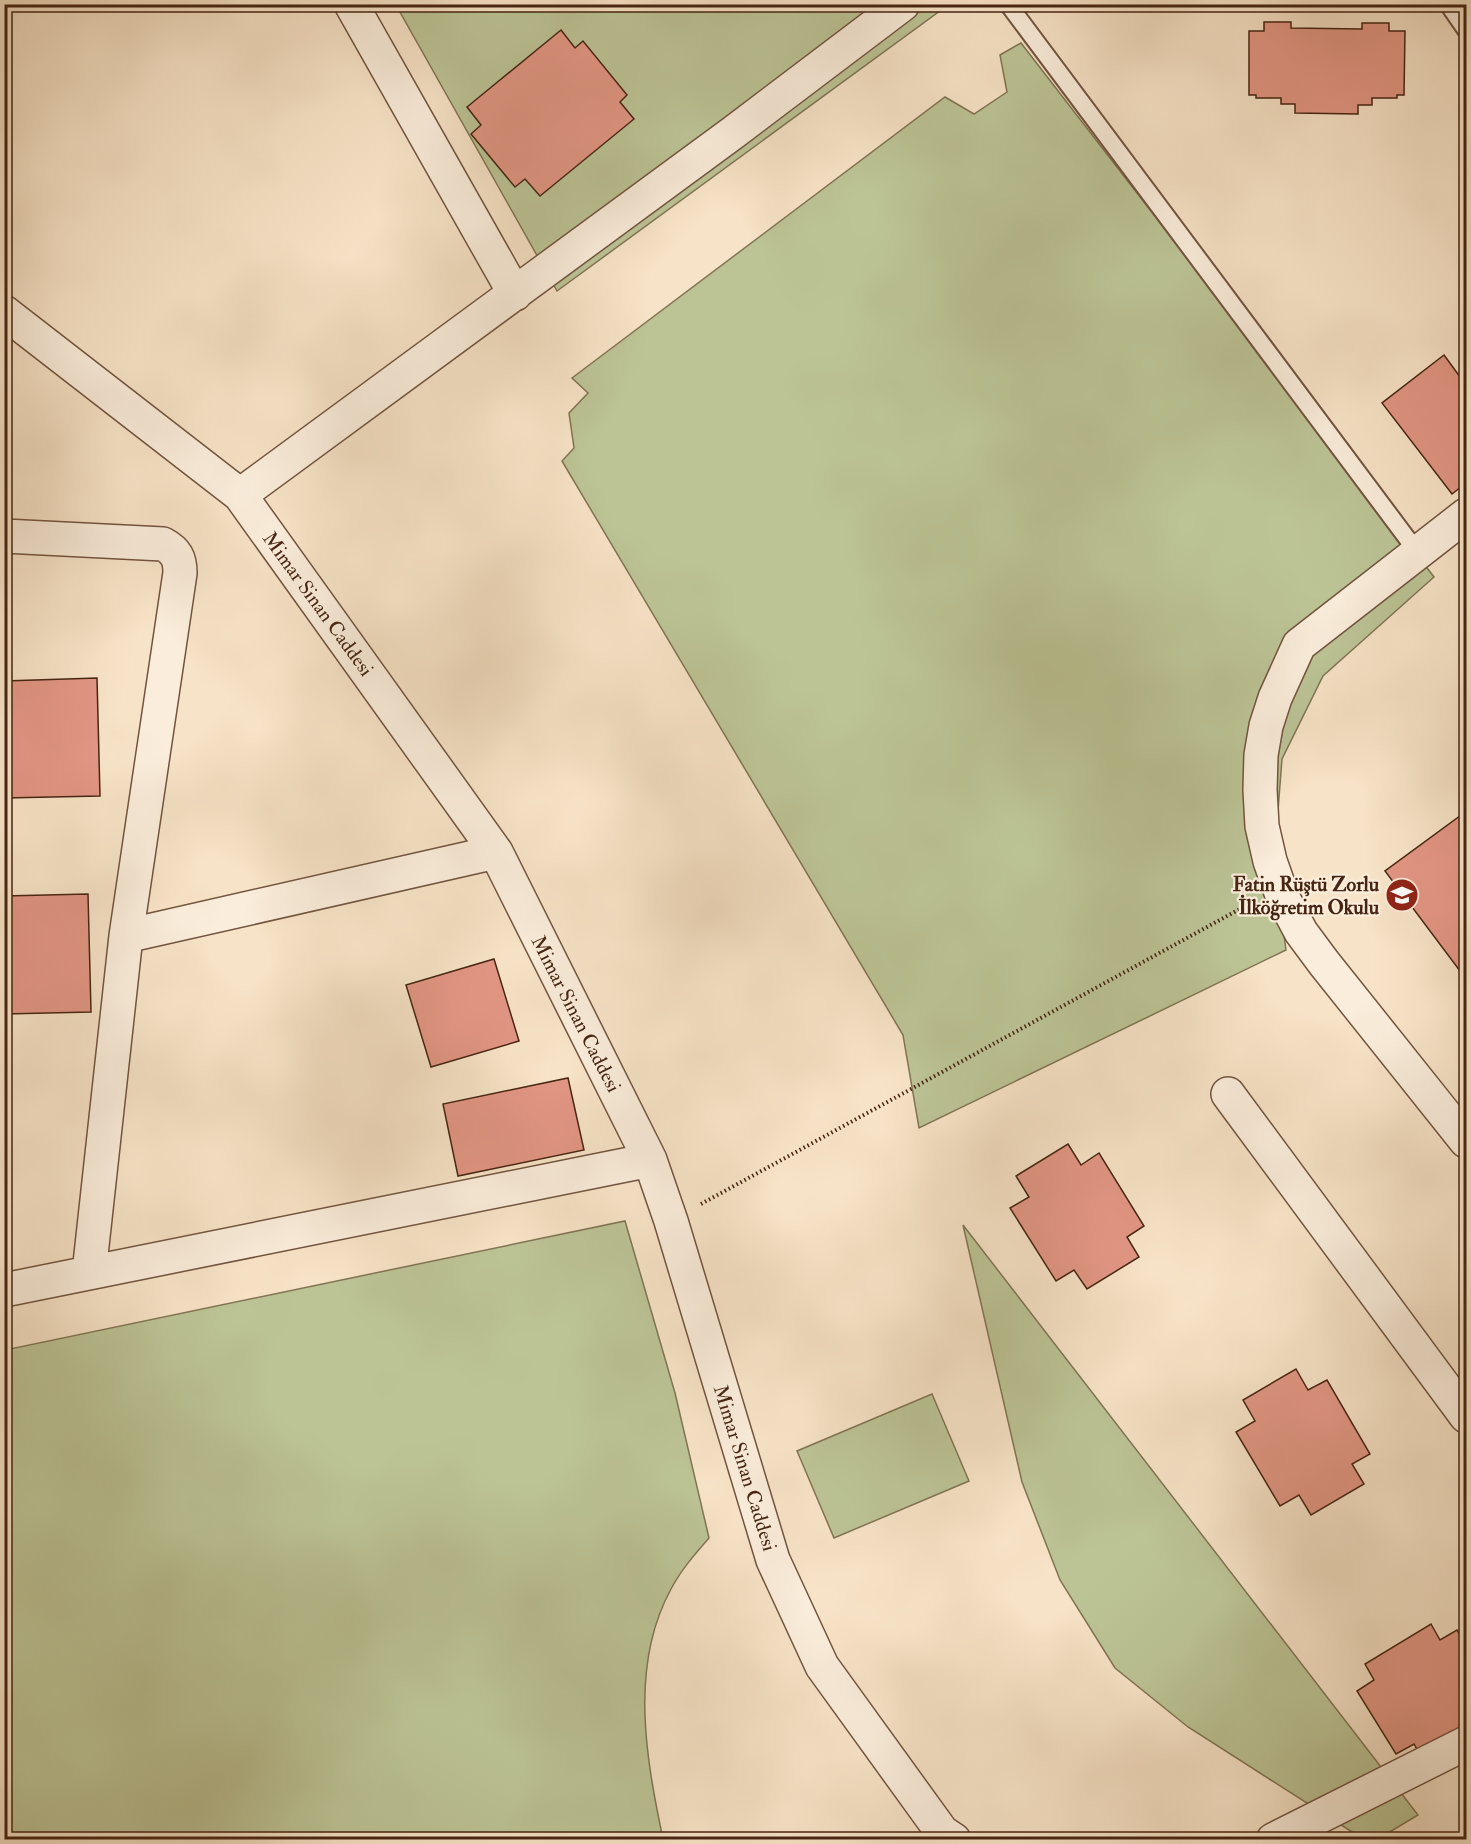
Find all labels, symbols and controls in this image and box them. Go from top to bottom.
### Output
street label: Mimar Sinan Caddesi [257,527,379,681]
place label: Fatin Rüştü Zorlu İlköğretim Okulu [1233,872,1380,921]
school or university icon: Fatin Rüştü Zorlu İlköğretim Okulu [1384,877,1420,913]
street label: Mimar Sinan Caddesi [526,931,626,1097]
street label: Mimar Sinan Caddesi [708,1382,782,1554]

